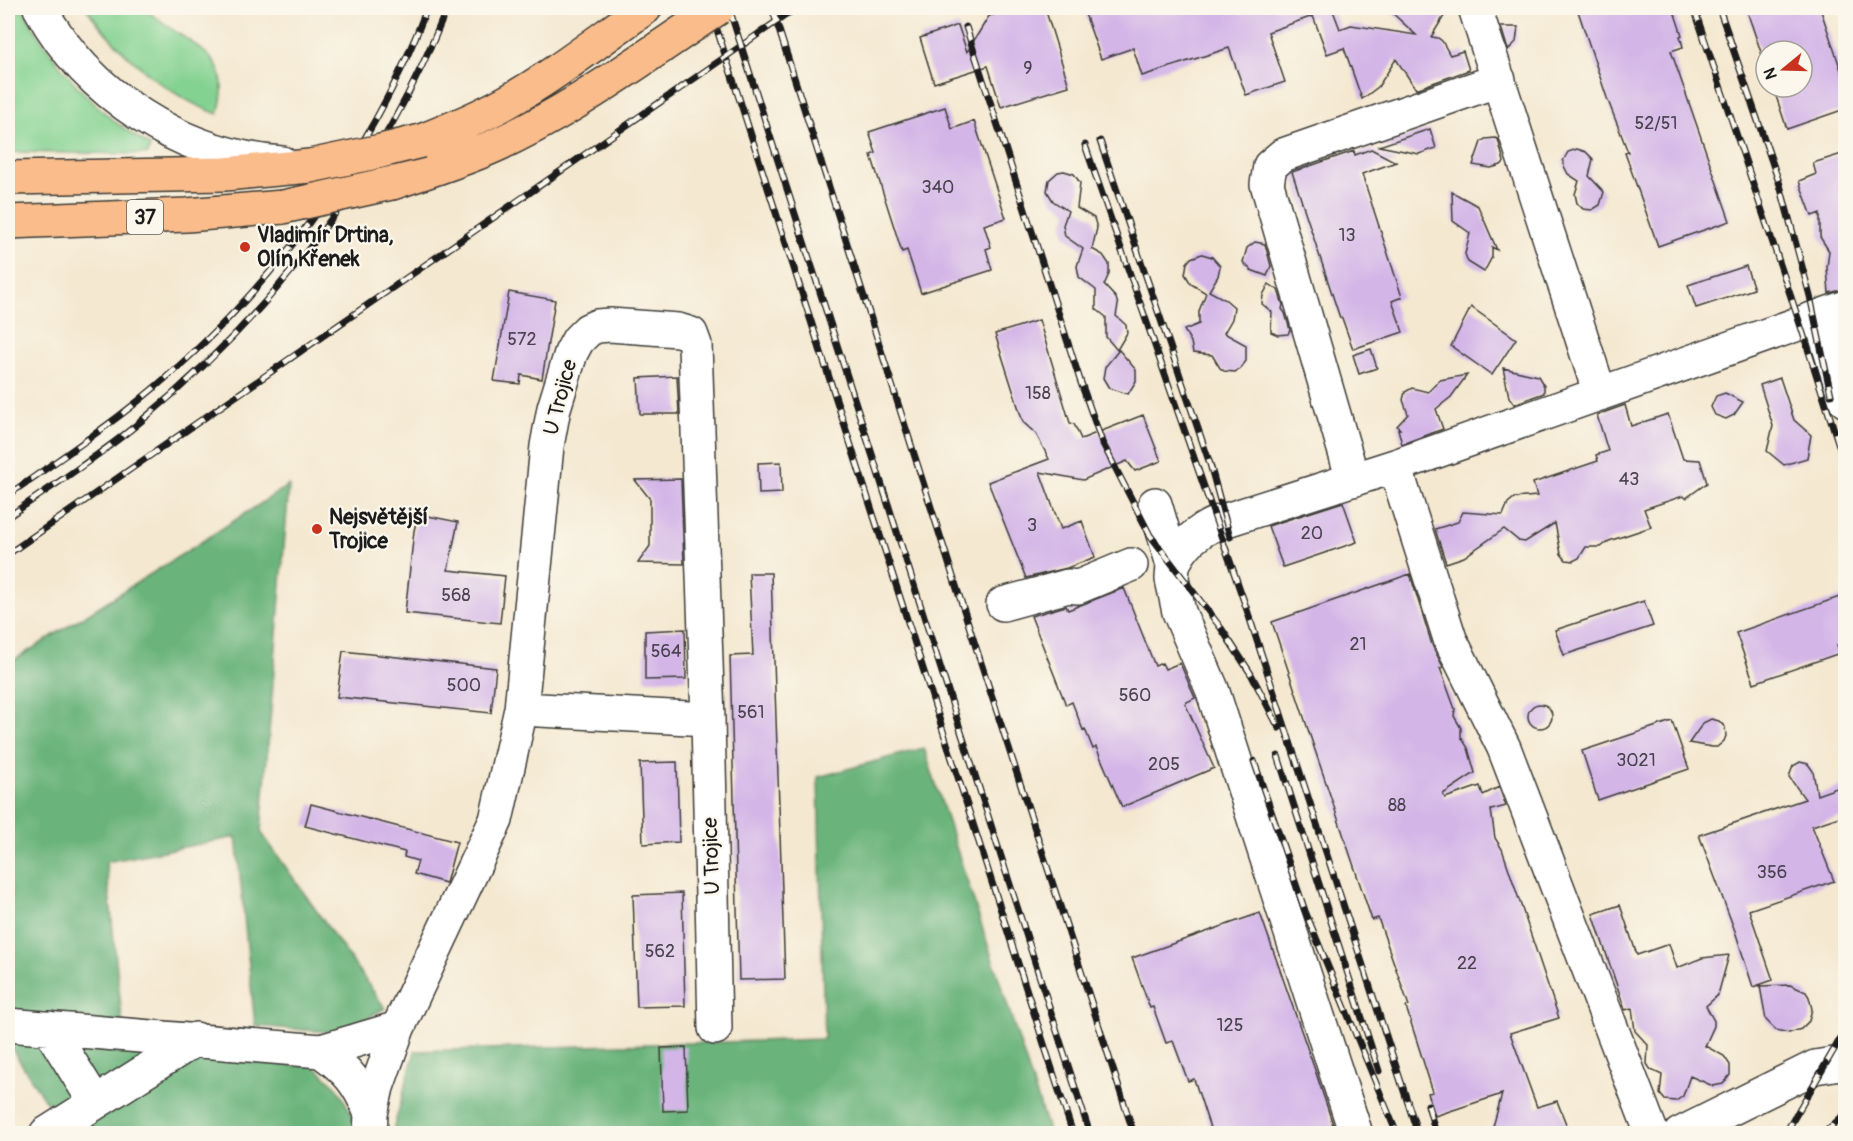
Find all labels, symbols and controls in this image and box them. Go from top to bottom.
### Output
north arrow [1754,39,1814,99]
house number: 9 [1023,57,1033,80]
text: N [1759,65,1782,82]
house number: 52/51 [1634,112,1678,135]
house number: 340 [922,176,954,199]
road number: 37 [127,200,163,234]
place label: Vladimír Drtina, Olín Křenek [257,222,394,273]
house number: 13 [1338,224,1356,247]
marker: Vladimír Drtina, Olín Křenek [238,240,252,254]
house number: 572 [507,328,537,351]
street label: U Trojice [537,356,584,438]
house number: 158 [1025,382,1051,405]
house number: 43 [1619,468,1639,491]
place label: Nejsvětější Trojice [328,504,428,555]
house number: 3 [1027,514,1037,537]
marker: Nejsvětější Trojice [310,522,324,536]
house number: 20 [1301,522,1323,545]
house number: 568 [441,584,471,607]
house number: 21 [1349,633,1367,656]
house number: 564 [651,640,682,663]
house number: 500 [447,674,481,697]
house number: 560 [1119,684,1151,707]
house number: 561 [737,701,765,724]
house number: 3021 [1616,749,1656,772]
house number: 205 [1148,753,1180,776]
house number: 88 [1388,794,1406,817]
street label: U Trojice [697,816,726,895]
house number: 356 [1757,861,1787,884]
house number: 562 [645,940,675,963]
house number: 22 [1457,952,1477,975]
house number: 125 [1217,1014,1243,1037]

